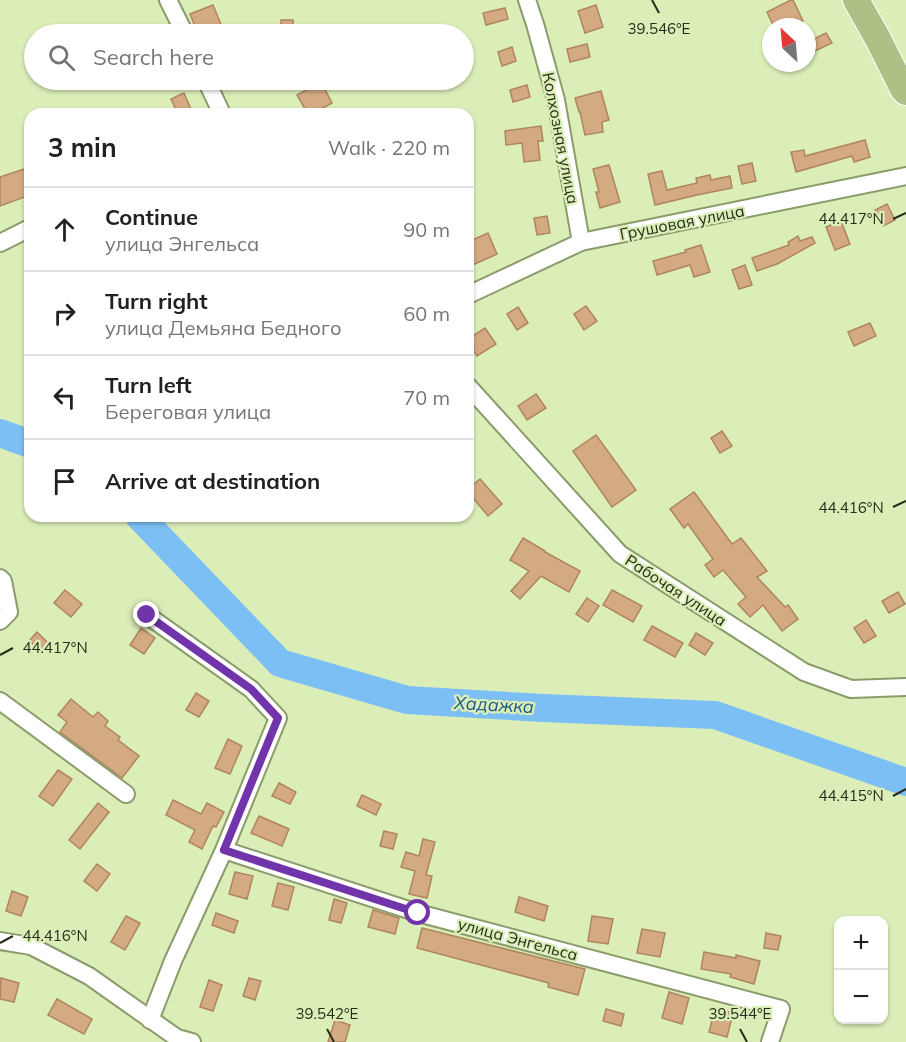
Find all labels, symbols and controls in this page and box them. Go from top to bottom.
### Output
north arrow [762,18,816,72]
text: 39.546°E [628,19,691,38]
search box [24,24,474,90]
icon: search [45,41,78,74]
text: Search here [93,43,214,71]
street label: Колхозная улица [538,70,584,206]
text: 3 min [48,131,117,164]
text: Walk · 220 m [328,135,450,160]
street label: Грушовая улица [618,200,746,244]
text: Continue [105,203,198,231]
text: 44.417°N [818,209,884,228]
icon: ahead [48,213,81,246]
text: 90 m [403,217,450,242]
text: улица Энгельса [105,231,259,256]
text: Turn right [105,287,208,315]
icon: right [48,297,81,330]
text: 60 m [403,301,450,326]
text: улица Демьяна Бедного [105,315,342,340]
text: Turn left [105,371,192,399]
icon: left [48,381,81,414]
text: 70 m [403,385,450,410]
text: Береговая улица [105,399,271,424]
icon: arrive [48,465,81,498]
text: Arrive at destination [105,467,320,495]
text: 44.416°N [818,498,884,517]
street label: Рабочая улица [622,550,730,630]
route end [133,601,159,627]
text: 44.417°N [22,638,88,657]
water label: Хадажка [453,691,534,718]
text: 44.415°N [818,786,884,805]
route start [404,899,430,925]
street label: улица Энгельса [456,913,580,965]
map controls [834,916,888,1024]
button: + [834,916,888,970]
text: 44.416°N [22,926,88,945]
button: − [834,970,888,1024]
text: 39.542°E [296,1004,359,1023]
text: 39.544°E [709,1004,772,1023]

